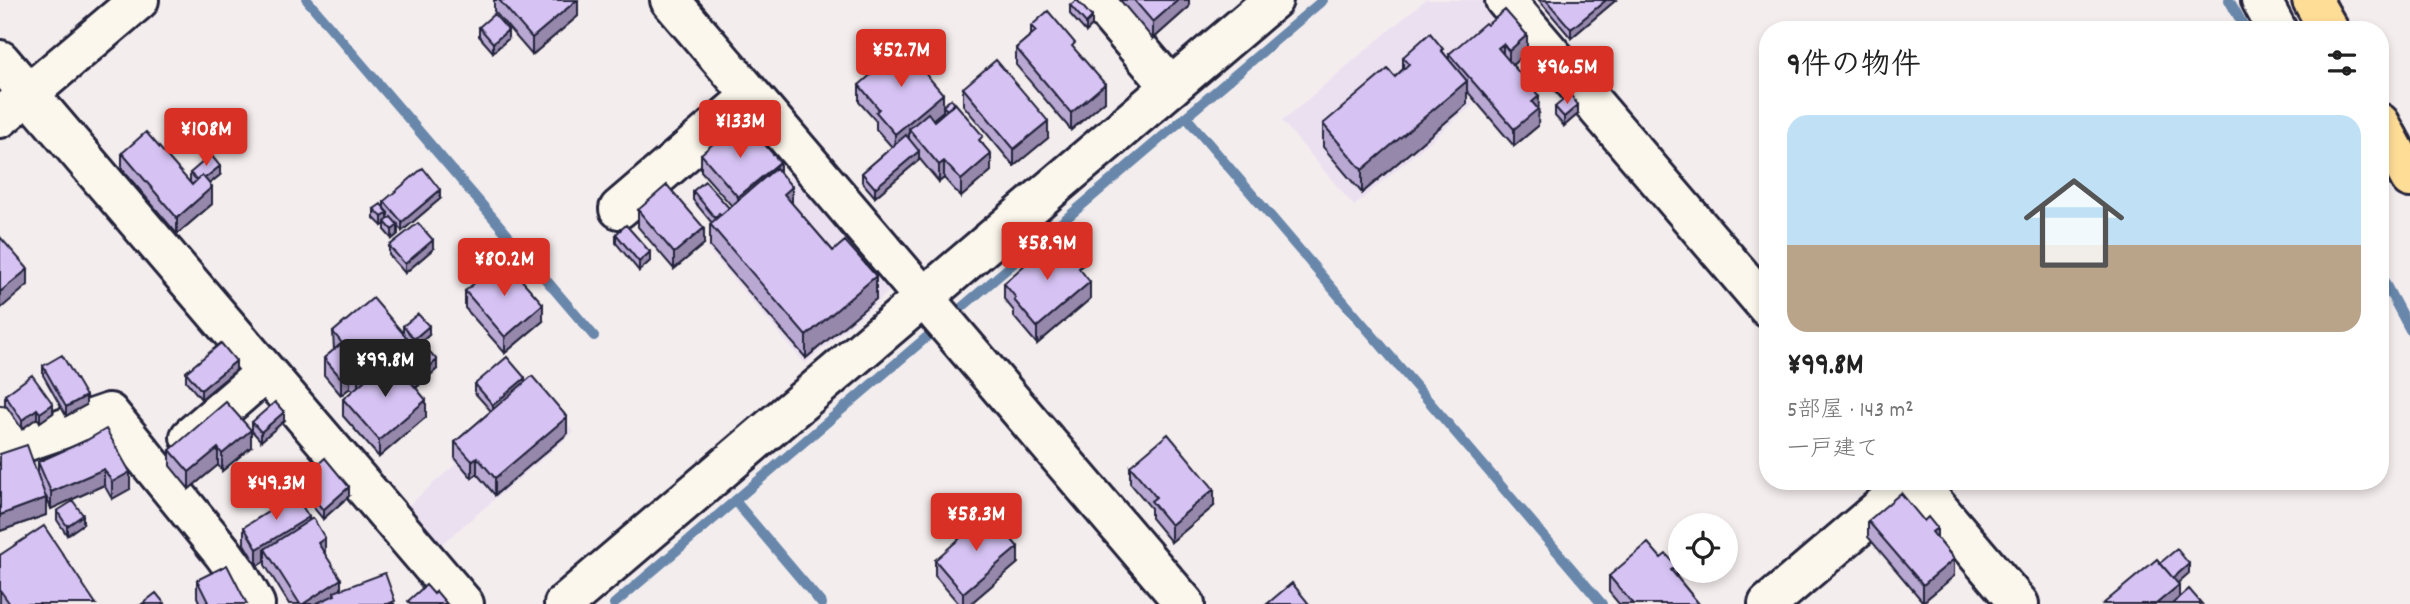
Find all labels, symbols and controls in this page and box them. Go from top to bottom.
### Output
pin: ¥52.7M [844,29,958,89]
text: ¥52.7M [872,35,930,68]
icon: filters [2323,44,2361,82]
pin: ¥96.5M [1510,46,1624,106]
text: 9件の物件 [1787,46,1921,89]
text: ¥96.5M [1537,52,1597,85]
pin: ¥133M [691,100,789,160]
text: ¥133M [715,106,765,139]
pin: ¥108M [157,108,255,168]
text: ¥108M [180,114,232,147]
icon: home [2011,160,2137,286]
pin: ¥58.9M [990,222,1104,282]
text: ¥58.9M [1018,228,1076,261]
pin: ¥80.2M [447,238,561,298]
text: ¥80.2M [474,244,534,277]
pin: ¥99.8M [328,340,442,399]
text: ¥99.8M [356,345,414,378]
text: ¥99.8M [1787,346,1864,389]
text: 5部屋 · 143 m² [1787,395,1914,428]
text: 一戸建て [1787,434,1879,467]
pin: ¥49.3M [219,462,333,522]
text: ¥49.3M [247,468,305,501]
pin: ¥58.3M [919,494,1033,553]
text: ¥58.3M [947,499,1005,532]
map controls [1668,513,1738,583]
button: locate [1668,513,1738,583]

